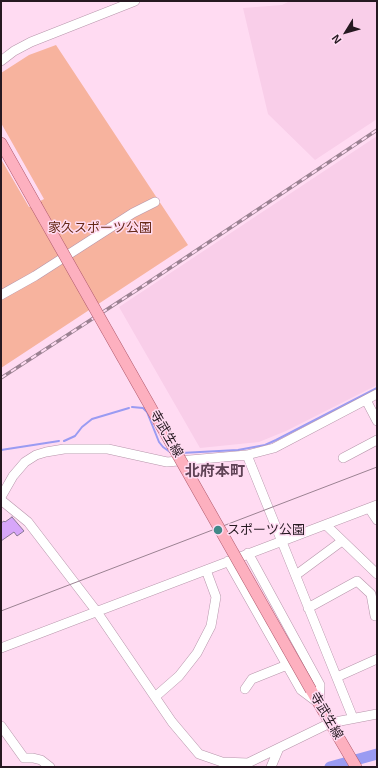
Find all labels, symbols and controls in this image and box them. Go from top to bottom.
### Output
north arrow [326,12,366,52]
text: N [329,32,344,46]
park label: 家久スポーツ公園 [48,220,152,236]
street label: 寺武生線 [146,408,186,460]
district label: 北府本町 [185,463,245,481]
place label: スポーツ公園 [227,522,305,538]
marker: スポーツ公園 [212,524,224,536]
street label: 寺武生線 [306,690,346,742]

